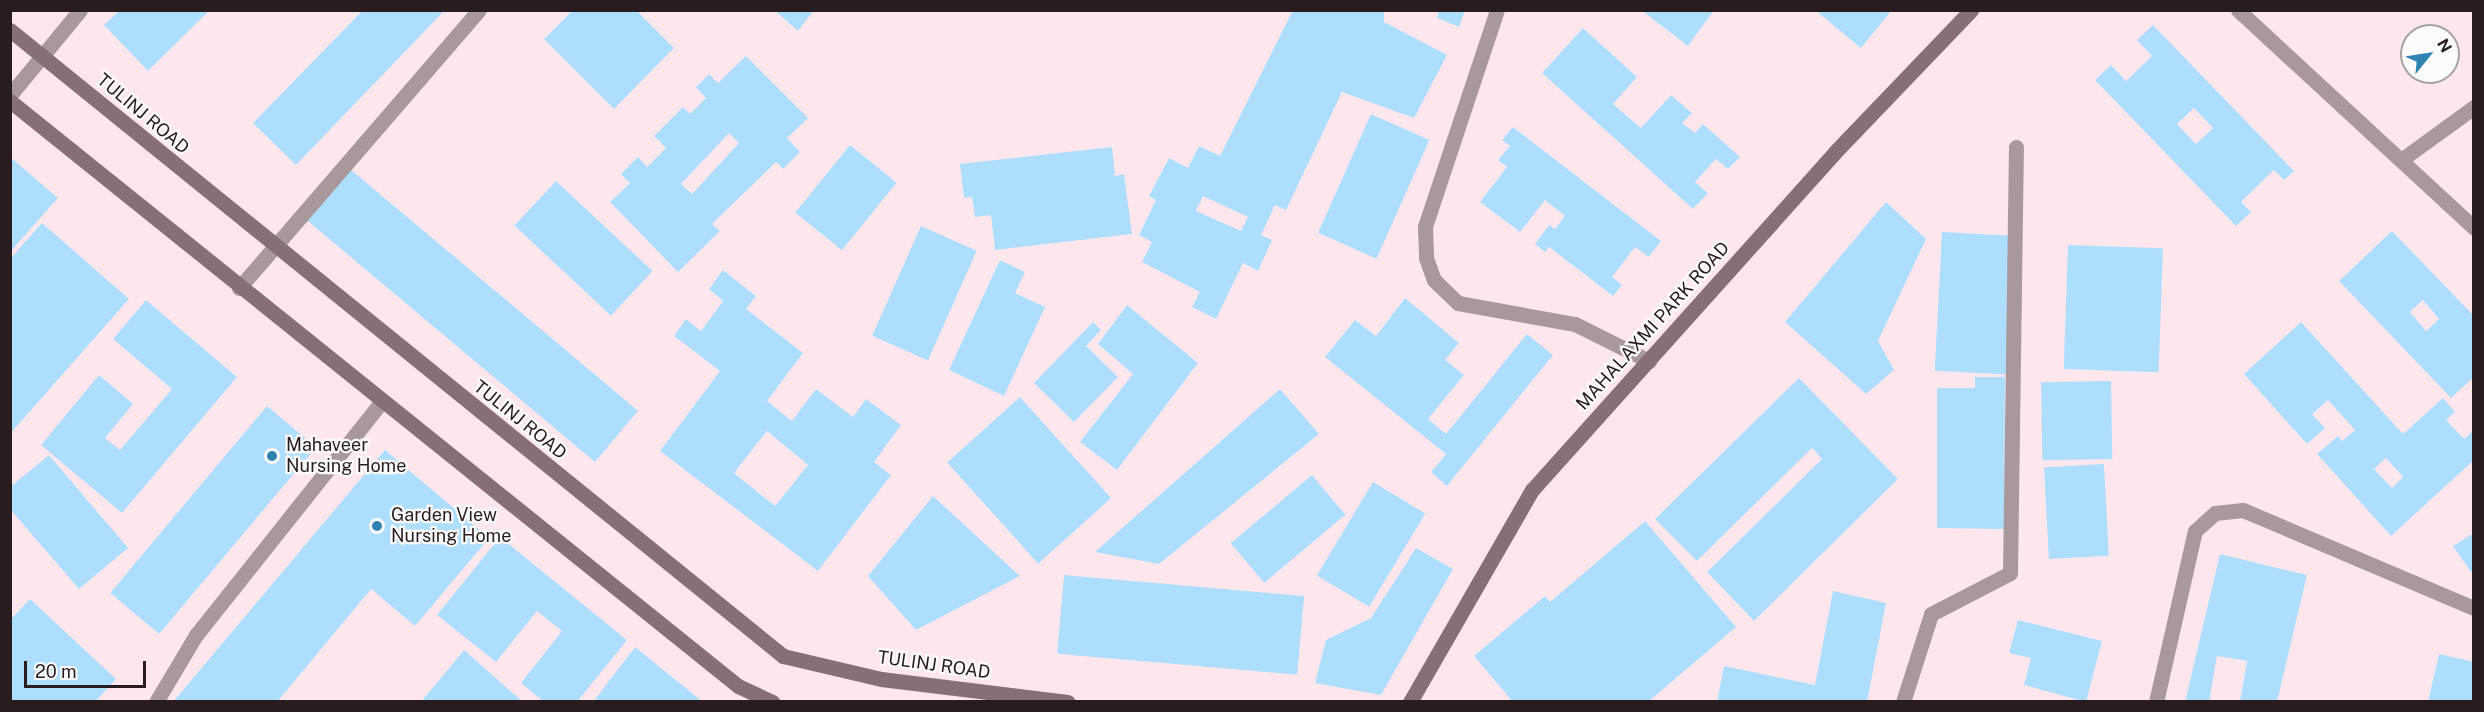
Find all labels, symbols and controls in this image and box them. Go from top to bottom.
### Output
north arrow [2400,24,2460,84]
text: N [2433,36,2456,56]
street label: TULINJ ROAD [93,69,193,159]
street label: MAHALAXMI PARK ROAD [1572,237,1734,415]
street label: TULINJ ROAD [469,376,571,464]
place label: Mahaveer Nursing Home [286,435,406,478]
marker: Mahaveer Nursing Home [263,447,281,465]
place label: Garden View Nursing Home [391,505,511,548]
marker: Garden View Nursing Home [368,517,386,535]
street label: TULINJ ROAD [876,646,992,684]
scale bar [27,649,148,687]
text: 20 m [35,661,77,682]

